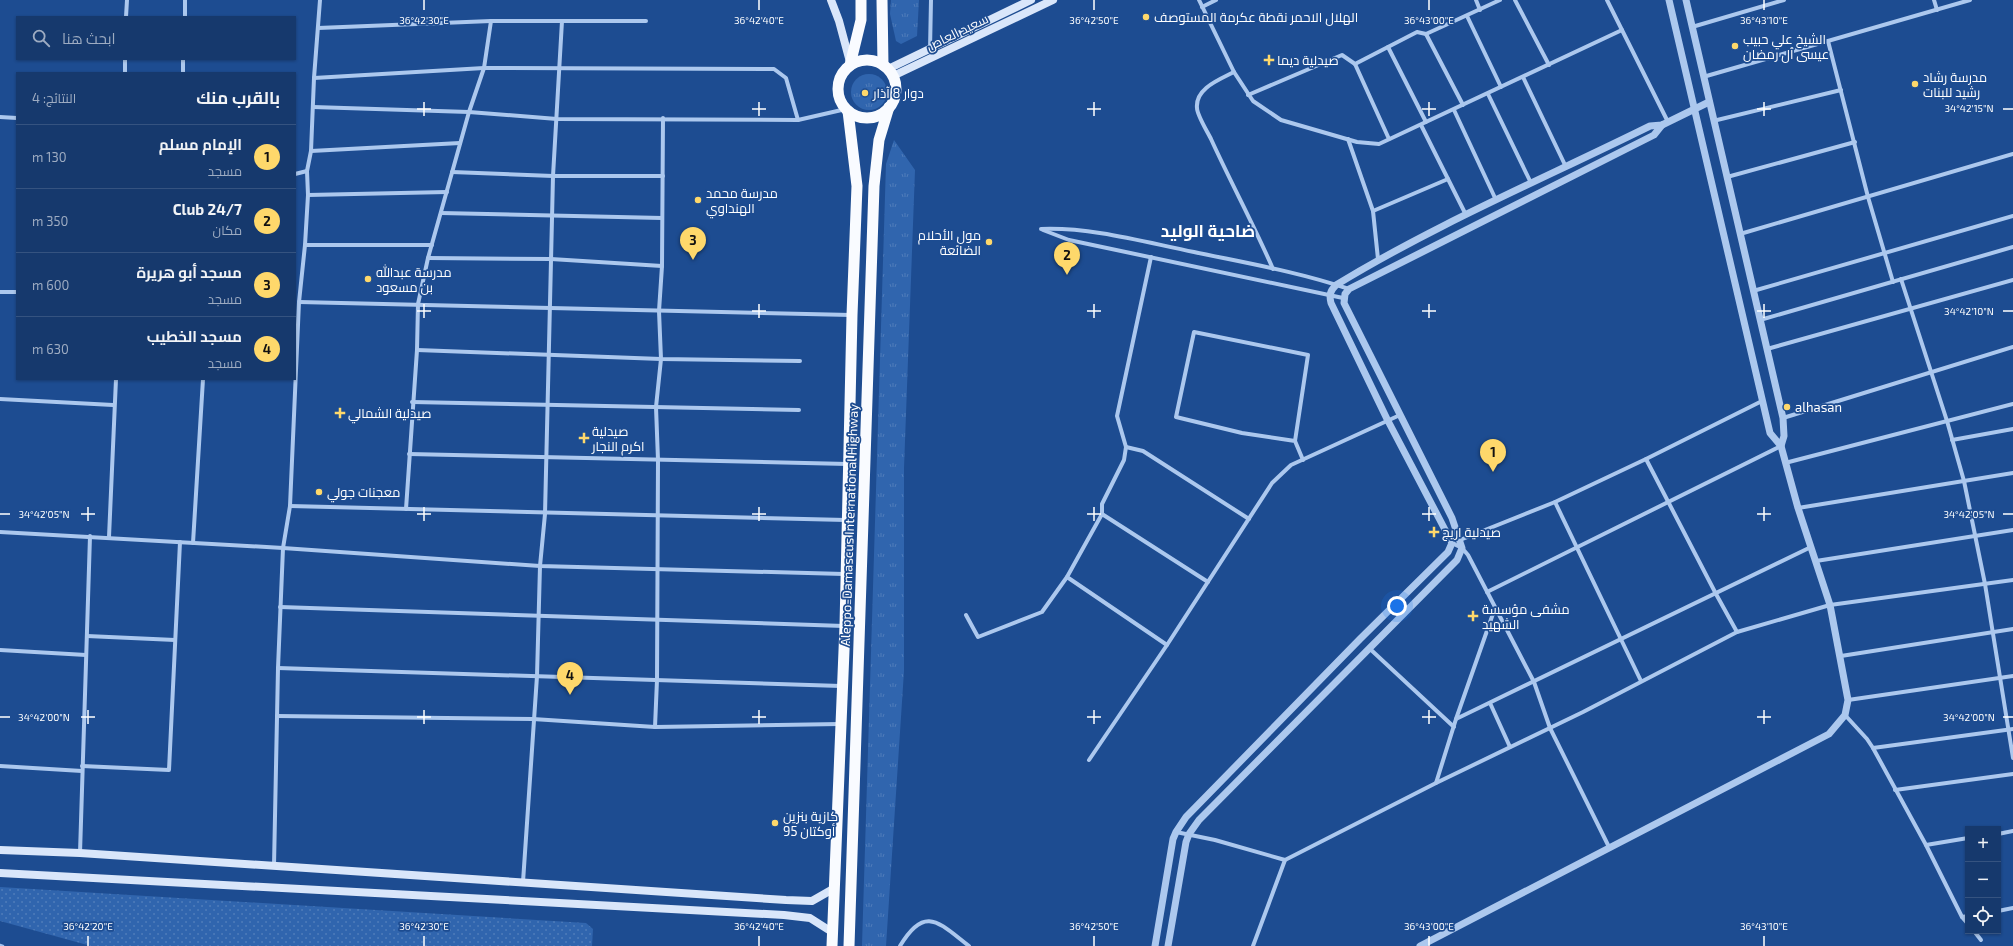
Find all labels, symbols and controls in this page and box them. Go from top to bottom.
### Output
place label: الهلال الاحمر نقطة عكرمة المستوصف [1154,9,1358,26]
street label: سعيد العاص [923,10,991,54]
marker: الهلال الاحمر نقطة عكرمة المستوصف [1141,12,1151,22]
text: 36°42'30"E [399,14,449,26]
text: 36°42'40"E [734,14,784,26]
text: 36°42'50"E [1069,14,1119,26]
text: 36°43'00"E [1404,14,1454,26]
text: 36°43'10"E [1740,14,1788,26]
search box [16,16,296,60]
icon: search [30,27,52,49]
text: ابحث هنا [62,29,115,47]
place label: الشيخ علي حبيب عيسى ٱل رمضان [1743,31,1829,63]
marker: الشيخ علي حبيب عيسى ٱل رمضان [1730,41,1740,51]
place label: صيدلية ديما [1277,52,1339,68]
marker: صيدلية ديما [1264,55,1274,65]
place label: مدرسة رشاد رشيد للبنات [1923,69,1987,100]
marker: مدرسة رشاد رشيد للبنات [1910,79,1920,89]
place label: دوار 8 آذار [872,85,924,101]
text: بالقرب منك [196,87,280,107]
marker: دوار 8 آذار [860,88,870,98]
text: النتائج: 4 [32,90,76,106]
text: 34°42'15"N [1944,102,1994,114]
text: الإمام مسلم [159,135,242,153]
text: 130 m [32,149,67,165]
text: 1 [264,149,270,165]
text: مسجد [208,163,242,179]
place label: مدرسة محمد الهنداوي [706,185,778,219]
marker: مدرسة محمد الهنداوي [693,195,703,205]
text: Club 24/7 [173,200,242,218]
text: 350 m [32,213,68,229]
text: 2 [263,213,271,229]
district label: ضاحية الوليد [1161,220,1255,241]
text: مكان [213,222,242,238]
pin: 3 [680,227,706,260]
place label: مول الأحلام الضائعة [918,227,981,258]
marker: مول الأحلام الضائعة [984,237,994,247]
pin: 2 [1054,242,1080,275]
text: مسجد أبو هريرة [136,263,242,281]
place label: مدرسة عبدالله بن مسعود [376,264,452,295]
marker: مدرسة عبدالله بن مسعود [363,274,373,284]
text: 600 m [32,277,69,293]
text: 3 [263,277,271,293]
text: مسجد [208,291,242,307]
text: 34°42'10"N [1944,305,1994,317]
text: مسجد الخطيب [147,327,242,345]
text: 630 m [32,341,69,357]
text: 4 [263,341,271,357]
text: مسجد [208,355,242,371]
place label: alhasan [1795,399,1842,415]
marker: alhasan [1782,402,1792,412]
street label: Aleppo-Damascus International Highway [837,404,861,646]
place label: صيدلية الشمالي [348,405,431,424]
marker: صيدلية الشمالي [335,408,345,418]
place label: صيدلية اكرم النجار [591,423,645,456]
marker: صيدلية اكرم النجار [579,433,589,443]
pin: 1 [1480,439,1506,472]
place label: معجنات جولي [327,484,400,503]
marker: معجنات جولي [314,487,324,497]
text: 34°42'05"N [18,508,70,520]
text: 34°42'05"N [1943,508,1995,520]
place label: صيدلية اريج [1442,524,1501,541]
marker: صيدلية اريج [1429,527,1439,537]
your location [1387,596,1407,616]
place label: مشفى مؤسسة الشهيد [1482,601,1570,632]
marker: مشفى مؤسسة الشهيد [1467,610,1479,622]
pin: 4 [557,662,583,695]
text: 34°42'00"N [18,711,70,723]
text: 34°42'00"N [1943,711,1995,723]
place label: كازية بنزين أوكتان 95 [783,808,838,839]
marker: كازية بنزين أوكتان 95 [770,818,780,828]
map controls [1965,826,2001,934]
button: + [1965,826,2001,862]
button: − [1965,862,2001,898]
button: locate [1965,898,2001,934]
text: 36°42'20"E [63,920,113,932]
text: 36°42'30"E [399,920,449,932]
text: 36°42'40"E [734,920,784,932]
text: 36°42'50"E [1069,920,1119,932]
text: 36°43'00"E [1404,920,1454,932]
text: 36°43'10"E [1740,920,1788,932]

